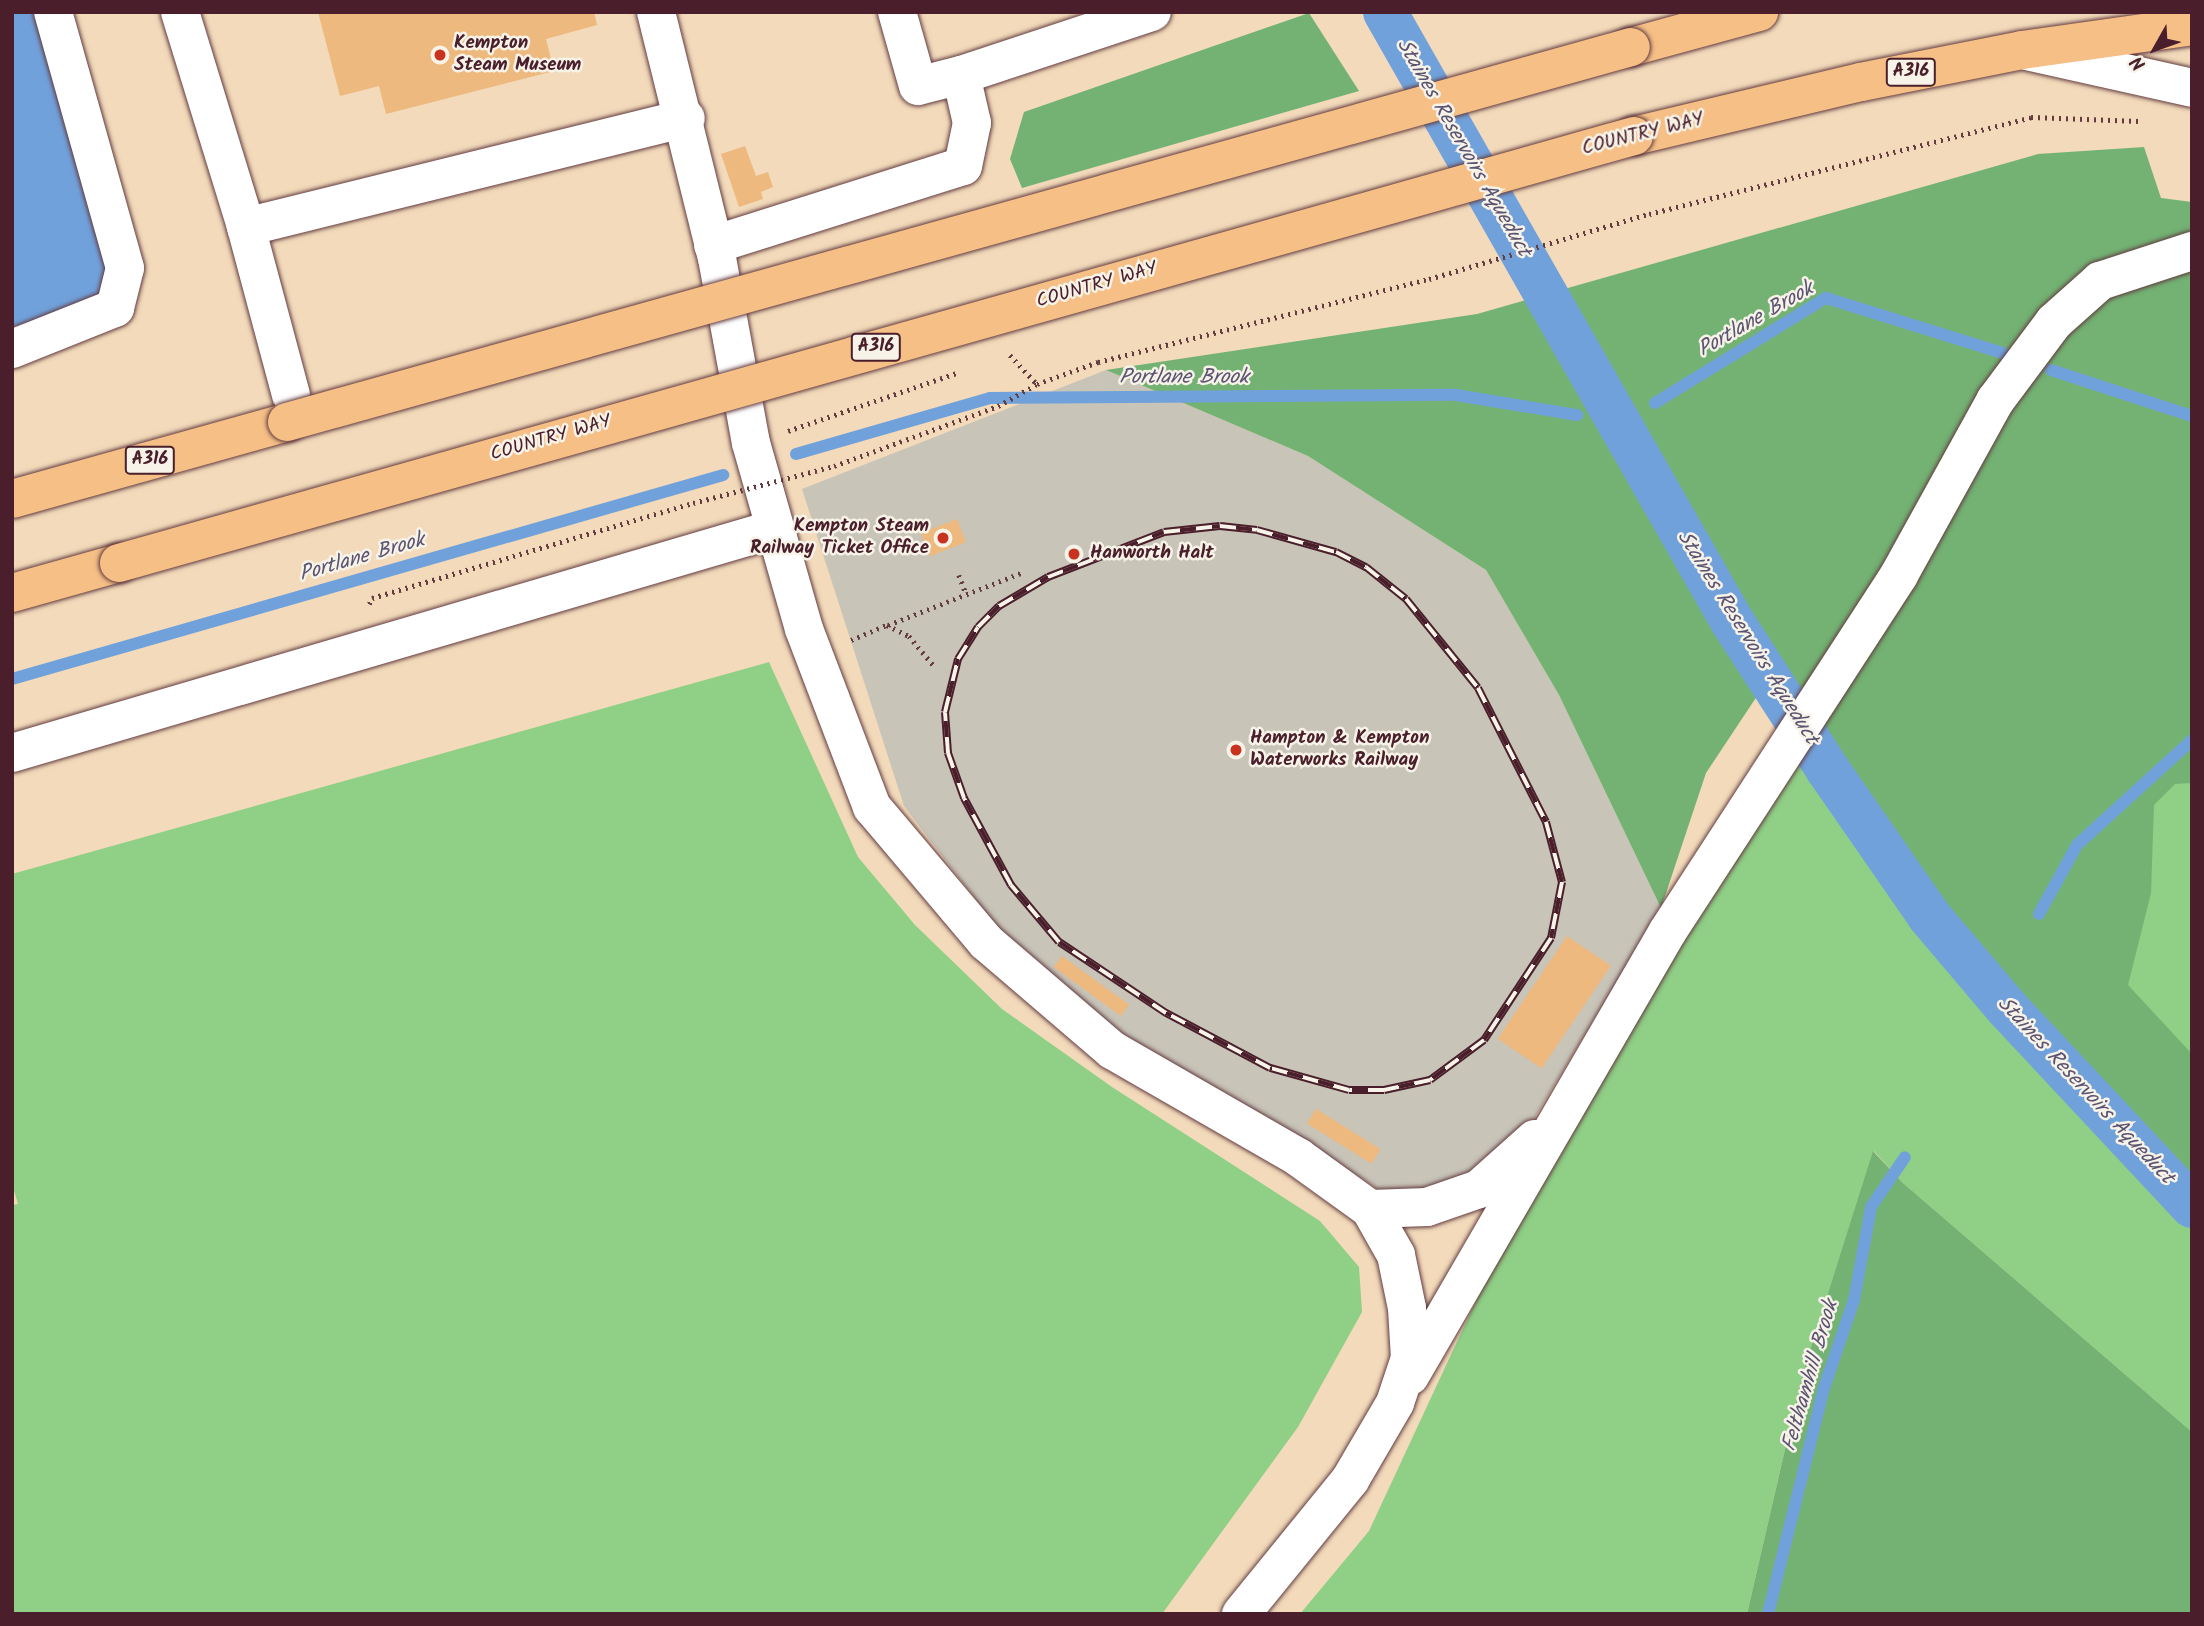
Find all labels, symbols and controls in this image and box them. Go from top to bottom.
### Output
north arrow [2120,14,2190,84]
place label: Kempton Steam Museum [454,33,581,77]
water label: Staines Reservoirs Aqueduct [1390,35,1536,261]
marker: Kempton Steam Museum [432,47,448,63]
text: N [2124,48,2154,77]
road number: A316 [1885,58,1937,86]
street label: COUNTRY WAY [1580,109,1706,161]
street label: COUNTRY WAY [1034,258,1160,314]
water label: Portlane Brook [1694,277,1818,363]
road number: A316 [850,332,902,362]
water label: Portlane Brook [1119,365,1249,391]
street label: COUNTRY WAY [488,411,614,467]
road number: A316 [124,446,176,474]
place label: Kempton Steam Railway Ticket Office [750,516,929,560]
water label: Staines Reservoirs Aqueduct [1671,526,1823,750]
water label: Portlane Brook [296,528,428,588]
marker: Kempton Steam Railway Ticket Office [935,530,951,546]
place label: Hanworth Halt [1090,543,1214,565]
marker: Hanworth Halt [1064,544,1084,564]
place label: Hampton & Kempton Waterworks Railway [1250,728,1429,772]
marker: Hampton & Kempton Waterworks Railway [1228,742,1244,758]
water label: Staines Reservoirs Aqueduct [1991,992,2179,1190]
water label: Felthamhill Brook [1777,1298,1845,1454]

